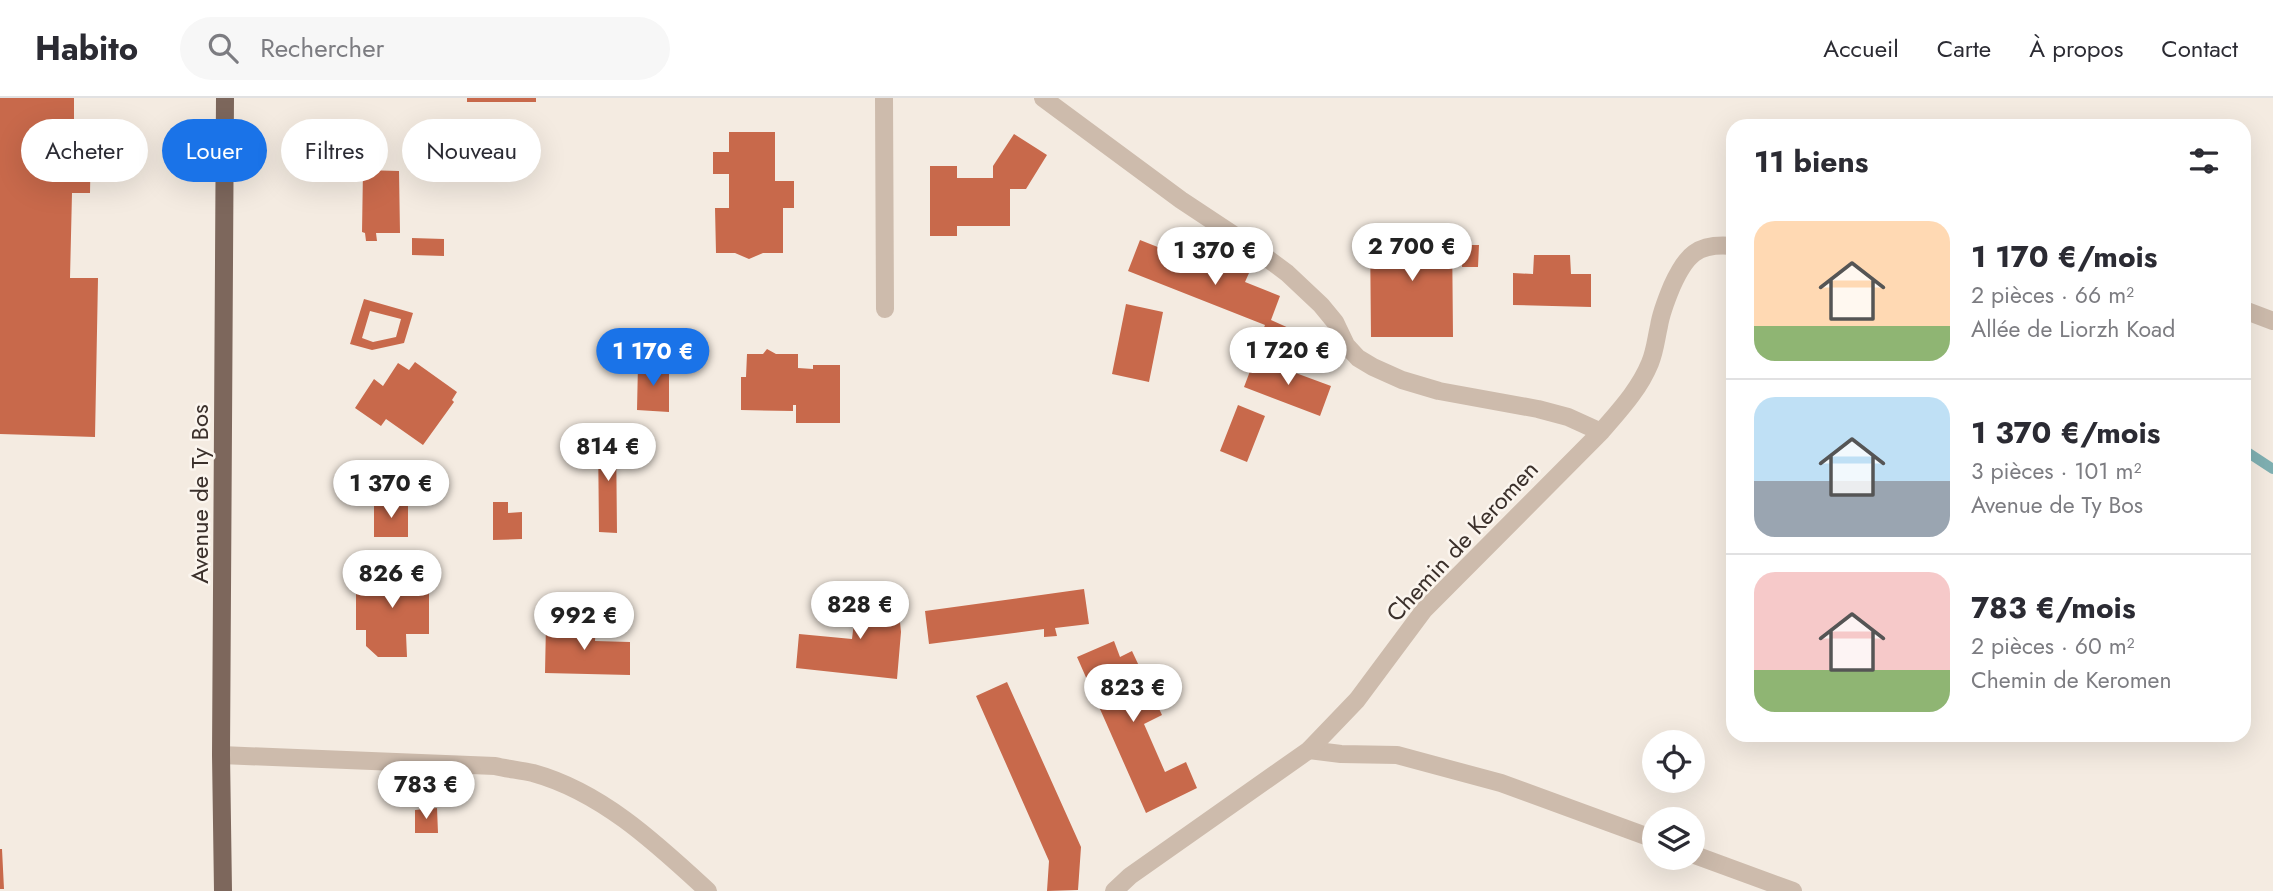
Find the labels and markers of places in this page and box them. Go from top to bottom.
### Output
pin: 2 700 € [1347,223,1477,283]
pin: 1 370 € [1150,228,1280,287]
pin: 1 170 € [588,328,718,388]
pin: 1 720 € [1223,328,1353,387]
pin: 814 € [559,424,657,483]
pin: 1 370 € [326,460,456,520]
pin: 826 € [343,550,441,610]
pin: 828 € [811,582,909,641]
pin: 992 € [535,592,633,652]
pin: 823 € [1084,664,1182,724]
pin: 783 € [377,762,475,821]

